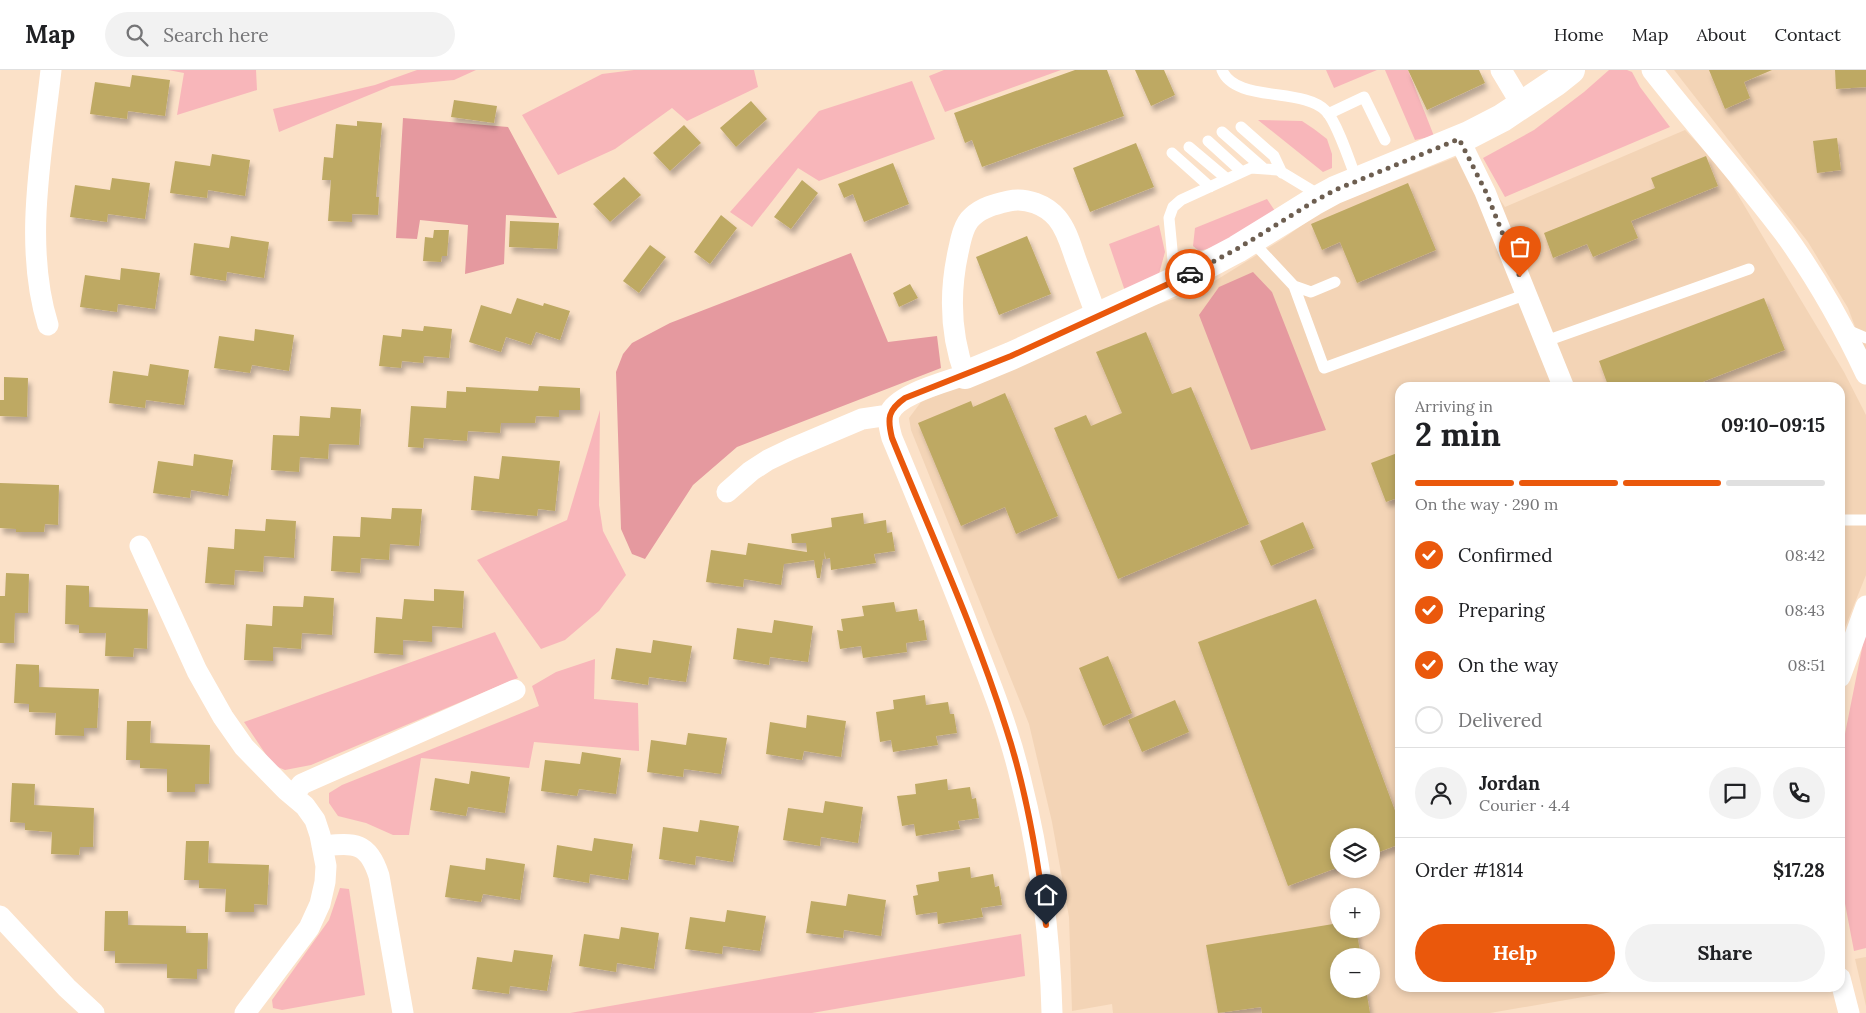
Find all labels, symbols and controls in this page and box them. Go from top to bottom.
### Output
search box [105,12,455,57]
text: Map [25,19,75,50]
icon: search [123,21,151,49]
text: Search here [163,23,269,47]
text: Home [1554,23,1604,46]
text: Map [1632,23,1668,46]
text: About [1696,23,1746,46]
text: Contact [1774,23,1841,46]
pin [1499,226,1541,277]
icon: bag [1506,233,1534,261]
courier [1165,249,1215,299]
icon: car [1176,260,1204,288]
text: Arriving in [1415,396,1493,416]
text: 09:10–09:15 [1721,413,1825,437]
text: 2 min [1415,414,1501,455]
text: On the way · 290 m [1415,494,1558,514]
icon: check [1415,541,1443,569]
text: Confirmed [1458,543,1553,567]
text: 08:42 [1785,545,1825,565]
icon: check [1415,596,1443,624]
text: Preparing [1458,598,1545,622]
text: 08:43 [1784,600,1825,620]
icon: check [1415,651,1443,679]
text: On the way [1458,653,1558,677]
text: 08:51 [1788,655,1825,675]
text: Delivered [1458,708,1542,732]
button: person [1415,767,1467,819]
button: chat [1709,767,1761,819]
button: phone [1773,767,1825,819]
text: Jordan [1479,771,1540,795]
text: Courier · 4.4 [1479,795,1570,815]
map controls [1330,828,1380,998]
button: layers [1330,828,1380,878]
text: Order #1814 [1415,858,1524,882]
text: $17.28 [1773,858,1825,882]
pin [1025,874,1067,925]
icon: home [1032,881,1060,909]
button: + [1330,888,1380,938]
button: Help [1415,924,1615,982]
button: Share [1625,924,1825,982]
button: − [1330,948,1380,998]

